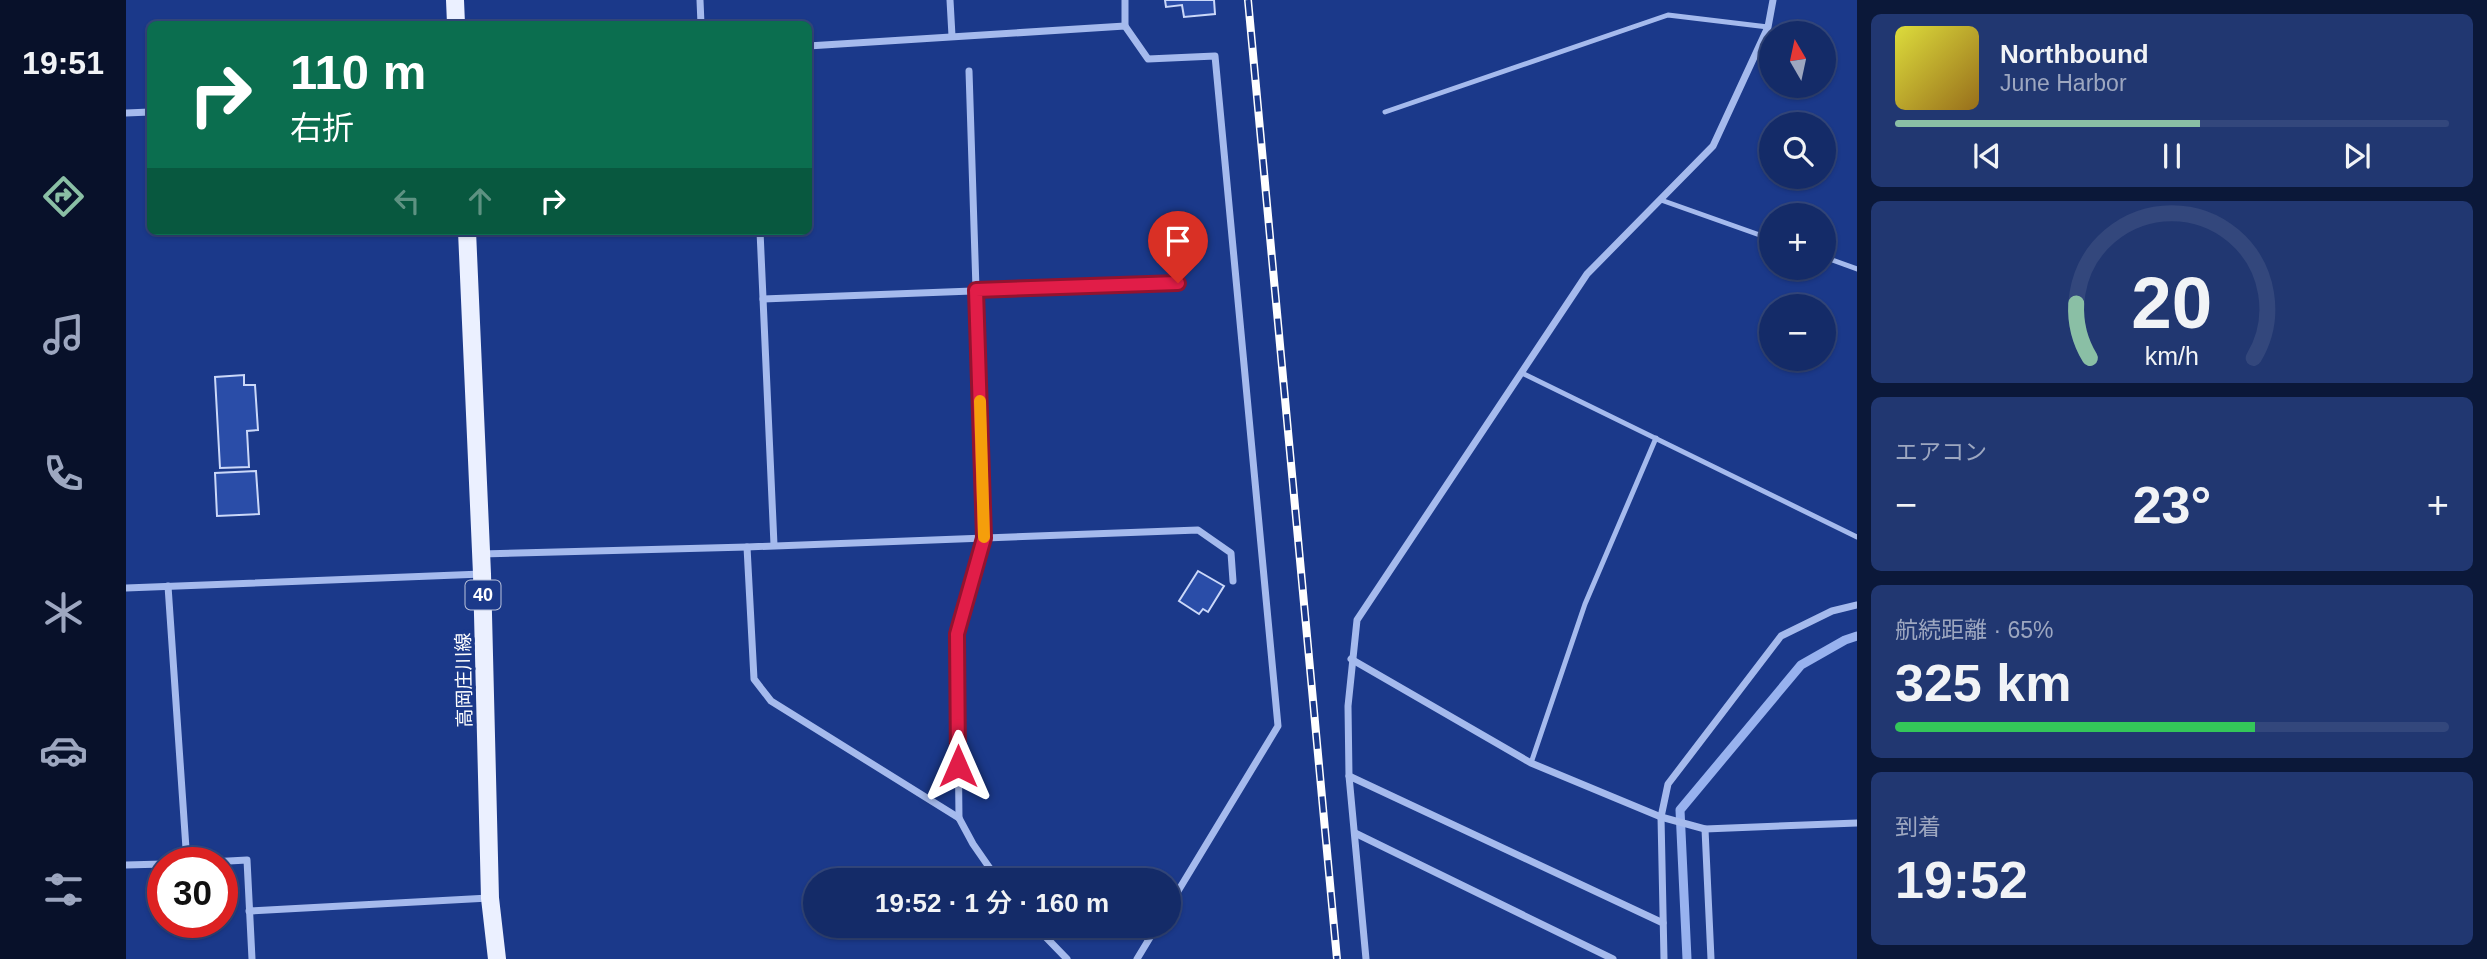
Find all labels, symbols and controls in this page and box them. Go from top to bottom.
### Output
north arrow [1759,21,1836,98]
map controls [1759,21,1836,371]
text: Northbound [2000,39,2149,69]
text: 19:51 [22,45,104,81]
text: 110 m [290,45,426,99]
icon: right [175,49,266,140]
text: June Harbor [2000,70,2127,96]
text: 右折 [290,110,354,146]
button: search [1759,112,1836,189]
icon: previous [1968,137,2006,175]
icon: pause [2153,137,2191,175]
icon: next [2338,137,2376,175]
icon: directions [39,172,88,221]
icon: left [388,182,426,220]
icon: ahead [461,182,499,220]
icon: right [534,182,572,220]
button: + [1759,203,1836,280]
pin [1148,211,1208,283]
icon: arrive [1159,222,1197,260]
text: 20 [2132,263,2212,344]
button: − [1759,294,1836,371]
icon: music [39,310,88,359]
text: km/h [2145,342,2199,370]
text: エアコン [1895,439,1987,465]
icon: phone [39,449,88,498]
text: 23° [2133,476,2211,534]
text: − [1895,484,1917,526]
text: + [2427,484,2449,526]
road number: 40 [466,580,500,610]
icon: climate [39,588,88,637]
text: 航続距離 · 65% [1895,617,2053,643]
street label: 高岡庄川線 [453,632,475,728]
text: 325 km [1895,654,2071,712]
icon: car [39,726,88,775]
position arrow [921,729,995,803]
text: 到着 [1895,814,1941,840]
speed limit sign: 30 [147,847,238,938]
text: 19:52 [1895,851,2028,909]
icon: filters [39,865,88,914]
text: 19:52 · 1 分 · 160 m [875,888,1109,918]

